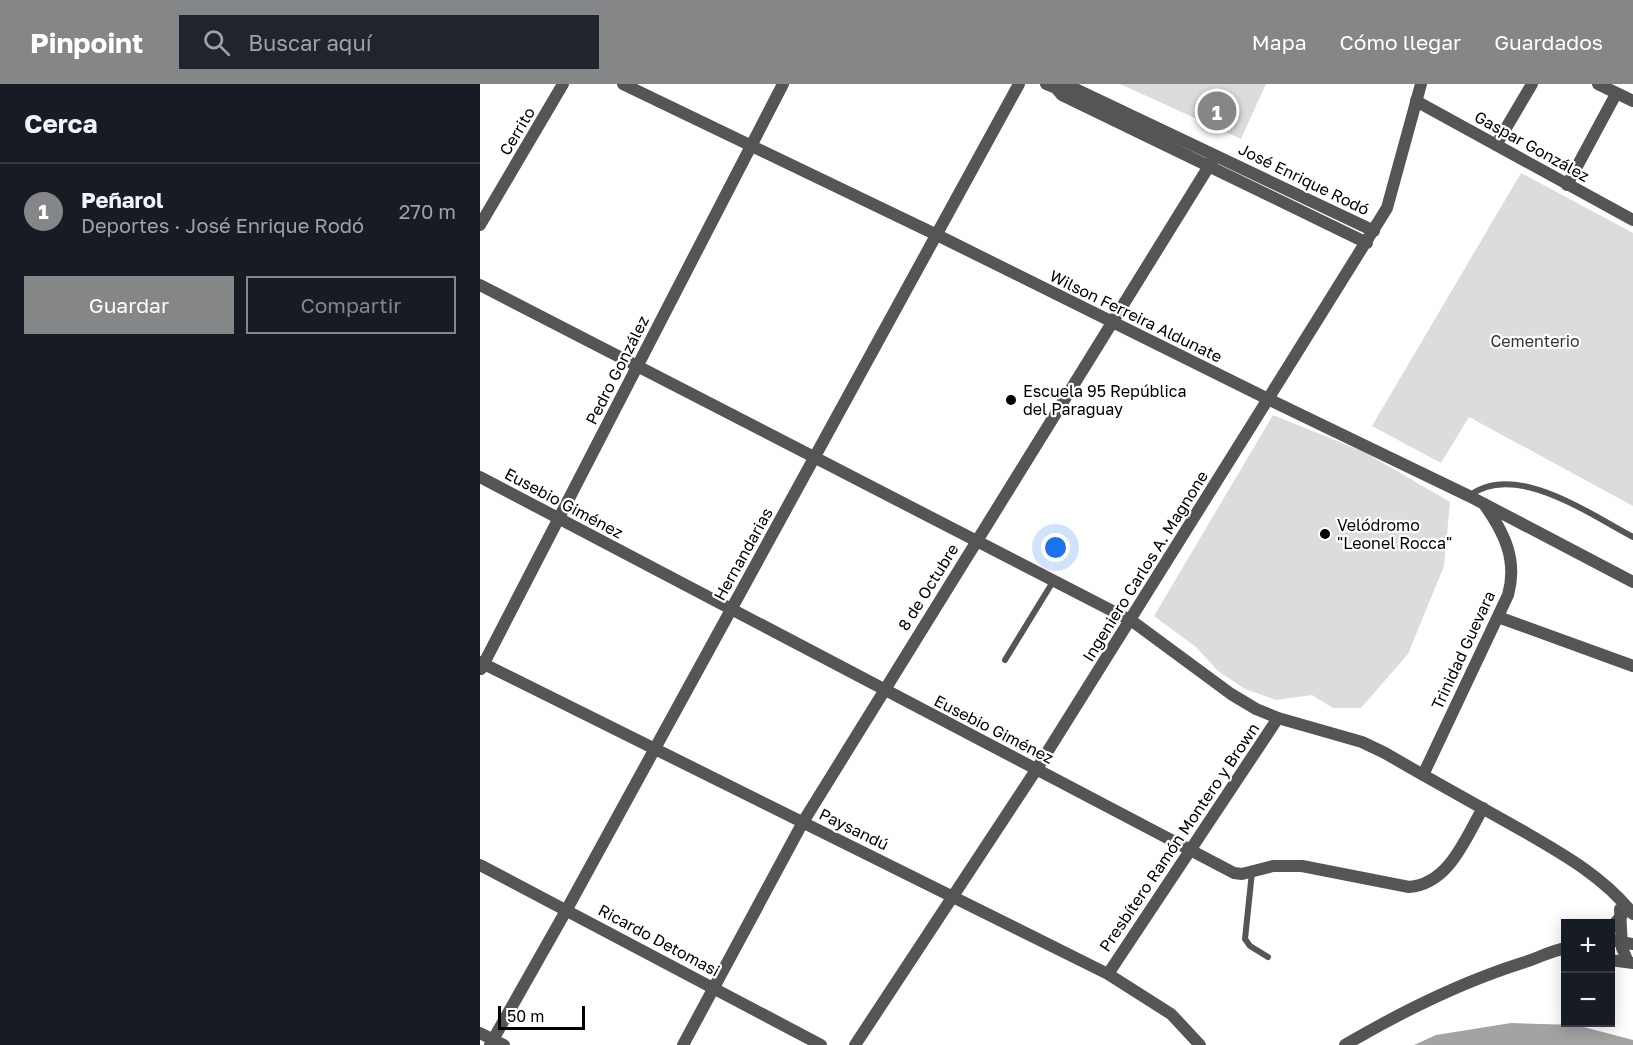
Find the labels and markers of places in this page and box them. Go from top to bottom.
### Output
pin: 1 [1198,88,1236,134]
place label: Escuela 95 República del Paraguay [1023,381,1187,419]
marker: Escuela 95 República del Paraguay [1004,393,1018,407]
place label: Velódromo "Leonel Rocca" [1337,515,1452,553]
marker: Velódromo "Leonel Rocca" [1318,527,1332,541]

